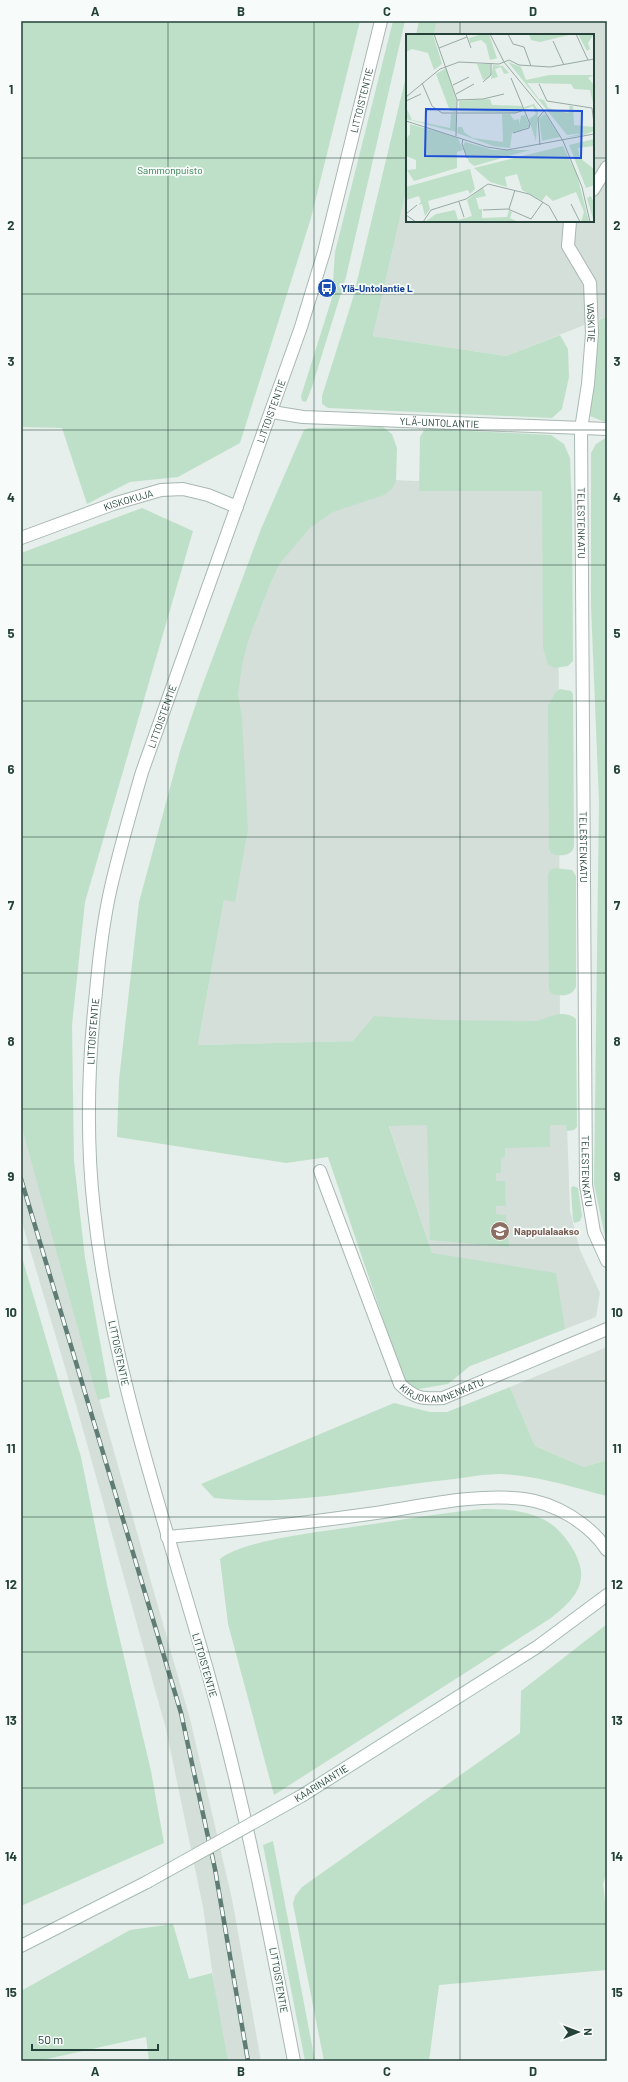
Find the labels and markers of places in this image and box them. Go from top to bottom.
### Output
bus stop icon: Ylä-Untolantie L [316,277,338,299]
place label: Ylä-Untolantie L [341,282,413,294]
school or university icon: Nappulalaakso [489,1220,511,1242]
place label: Nappulalaakso [514,1225,580,1237]

